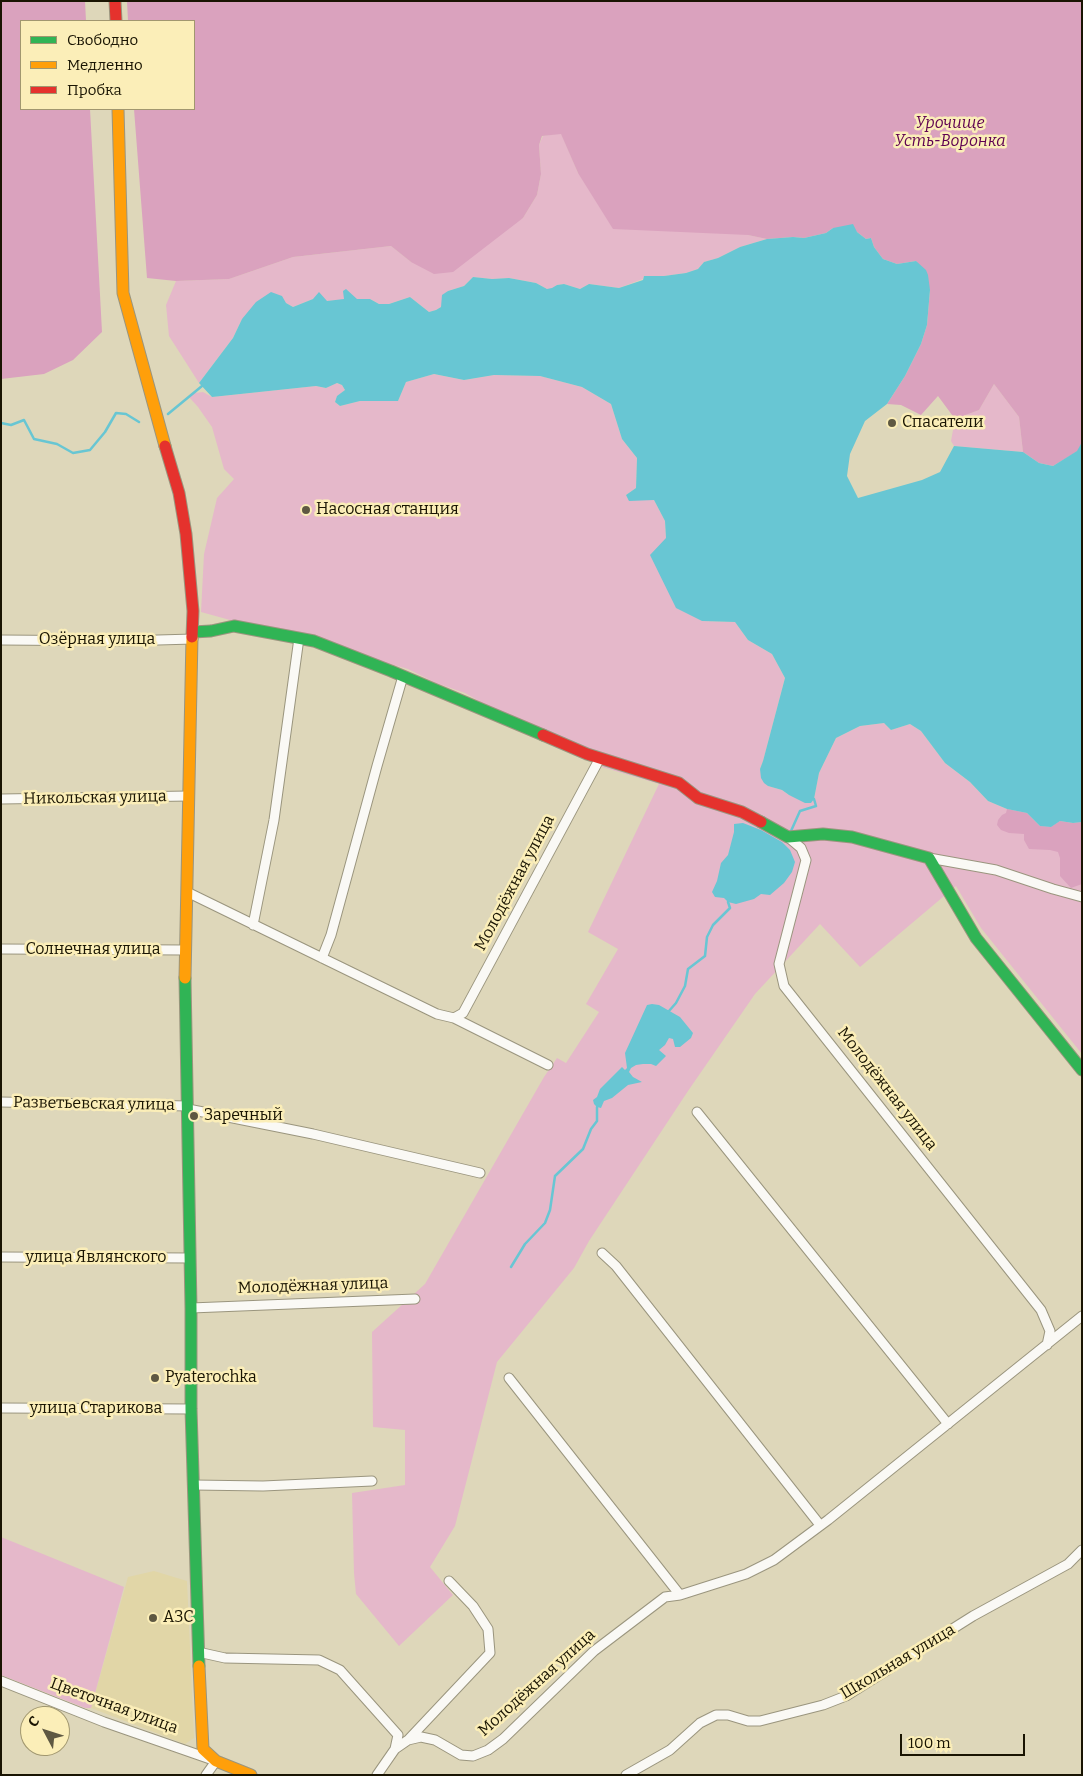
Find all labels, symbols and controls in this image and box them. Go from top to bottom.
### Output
legend [20,20,195,110]
text: Свободно [67,31,138,49]
text: Медленно [67,56,143,74]
text: Пробка [67,81,122,99]
park label: Урочище Усть-Воронка [894,114,1006,152]
place label: Спасатели [902,413,984,433]
marker: Спасатели [886,417,898,429]
place label: Насосная станция [316,500,459,520]
marker: Насосная станция [300,504,312,516]
street label: Озёрная улица [39,630,155,650]
street label: Никольская улица [23,787,167,809]
street label: Молодёжная улица [471,812,559,954]
street label: Солнечная улица [25,940,161,960]
street label: Молодёжная улица [833,1024,941,1154]
street label: Разветьевская улица [13,1093,175,1115]
place label: Заречный [204,1106,283,1126]
marker: Заречный [188,1110,200,1122]
street label: улица Являнского [25,1248,167,1268]
street label: Молодёжная улица [237,1274,389,1298]
place label: Pyaterochka [165,1368,257,1388]
marker: Pyaterochka [149,1372,161,1384]
street label: улица Старикова [30,1399,162,1419]
place label: АЗС [163,1608,194,1628]
marker: АЗС [147,1612,159,1624]
street label: Школьная улица [837,1620,959,1704]
street label: Молодёжная улица [474,1625,600,1741]
street label: Цветочная улица [47,1674,181,1738]
north arrow [20,1706,70,1756]
text: С [25,1713,43,1731]
scale bar [903,1724,1028,1756]
text: 100 m [908,1734,951,1752]

